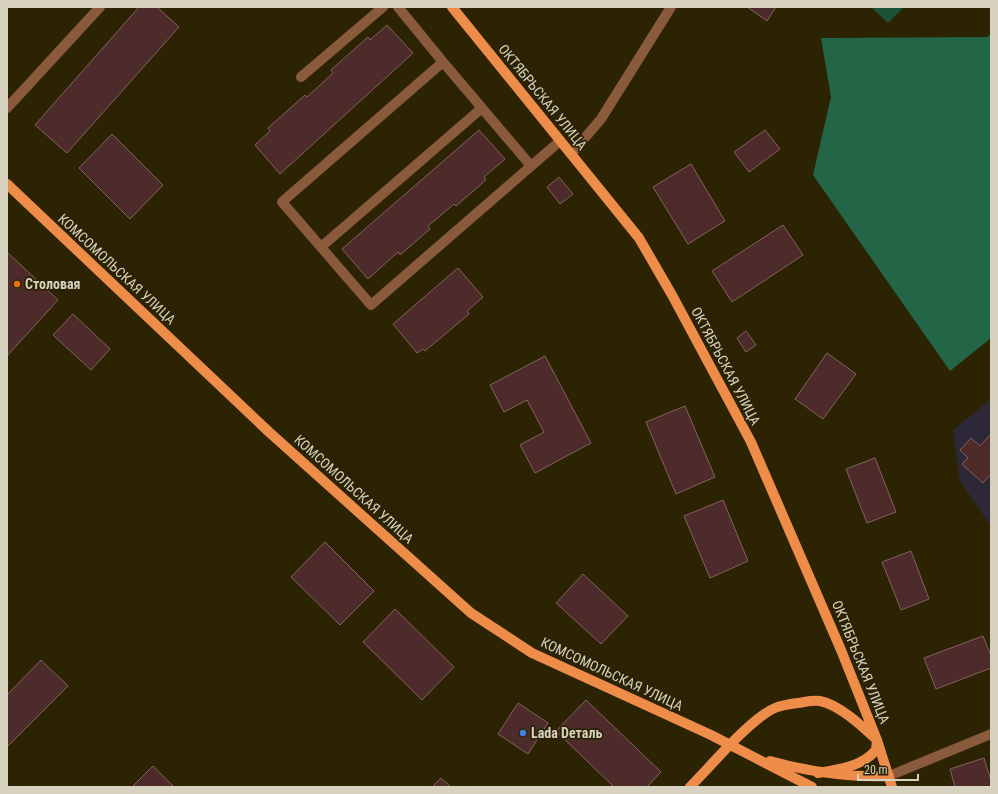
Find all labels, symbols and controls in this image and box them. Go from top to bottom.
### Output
street label: ОКТЯБРЬСКАЯ УЛИЦА [495,41,591,153]
street label: КОМСОМОЛЬСКАЯ УЛИЦА [55,210,179,328]
place label: Столовая [25,276,81,292]
marker: Столовая [12,279,22,289]
street label: ОКТЯБРЬСКАЯ УЛИЦА [688,304,764,428]
street label: КОМСОМОЛЬСКАЯ УЛИЦА [291,431,417,547]
street label: ОКТЯБРЬСКАЯ УЛИЦА [829,598,893,726]
street label: КОМСОМОЛЬСКАЯ УЛИЦА [538,634,686,714]
place label: Lada Dеталь [531,725,602,741]
marker: Lada Dеталь [518,728,528,738]
scale bar [858,756,918,782]
text: 20 m [864,763,888,777]

